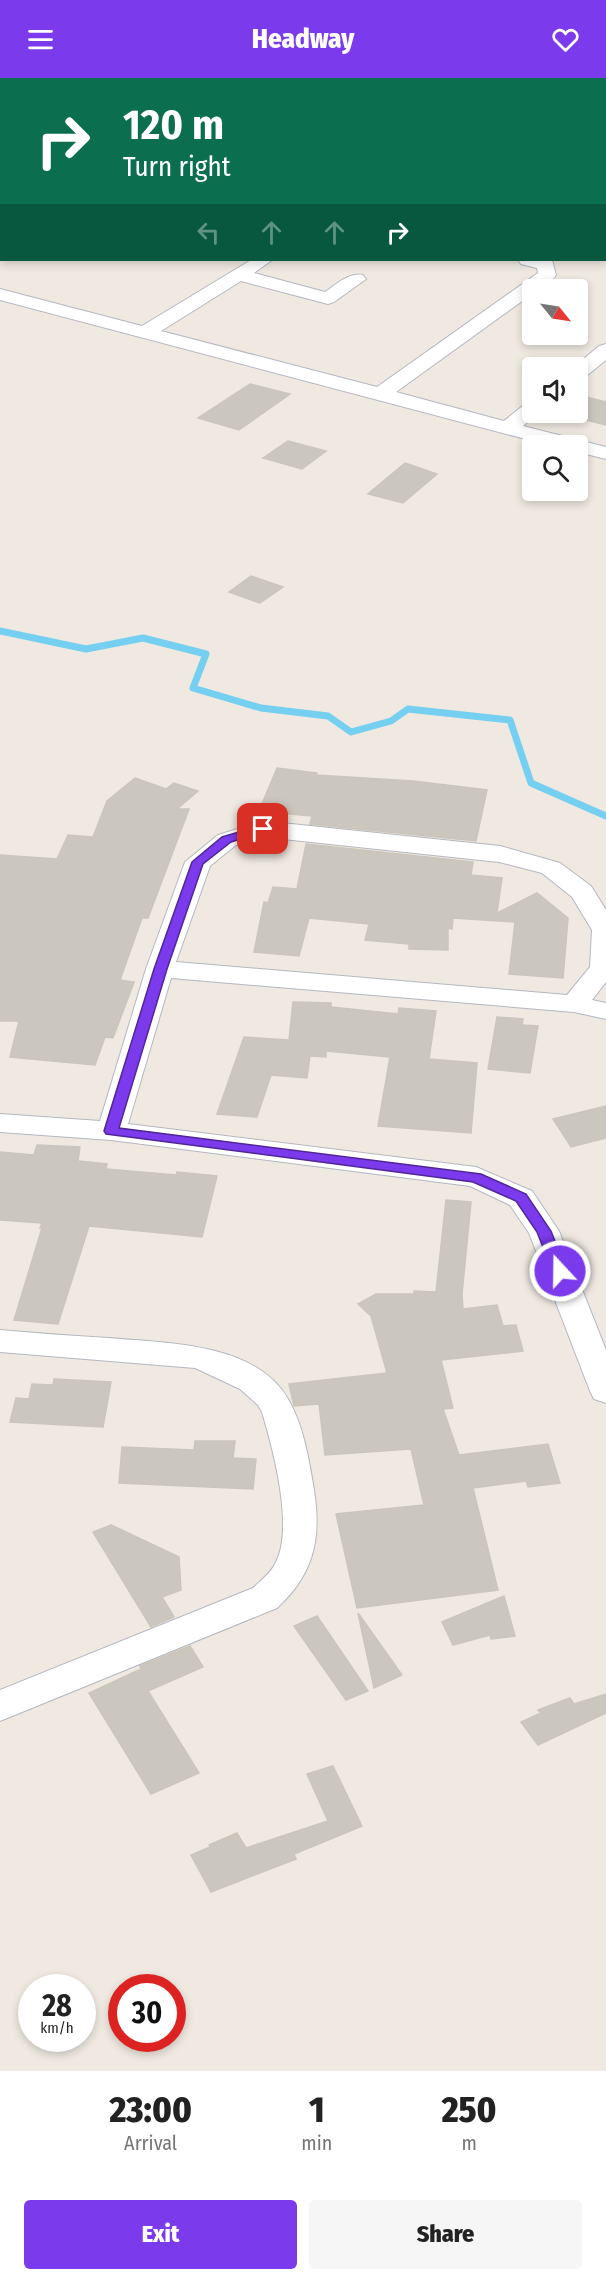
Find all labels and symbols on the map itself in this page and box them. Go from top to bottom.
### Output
north arrow [522,279,588,345]
pin [237,803,288,854]
position arrow [528,1239,592,1303]
speed limit sign: 30 [108,1974,186,2052]

